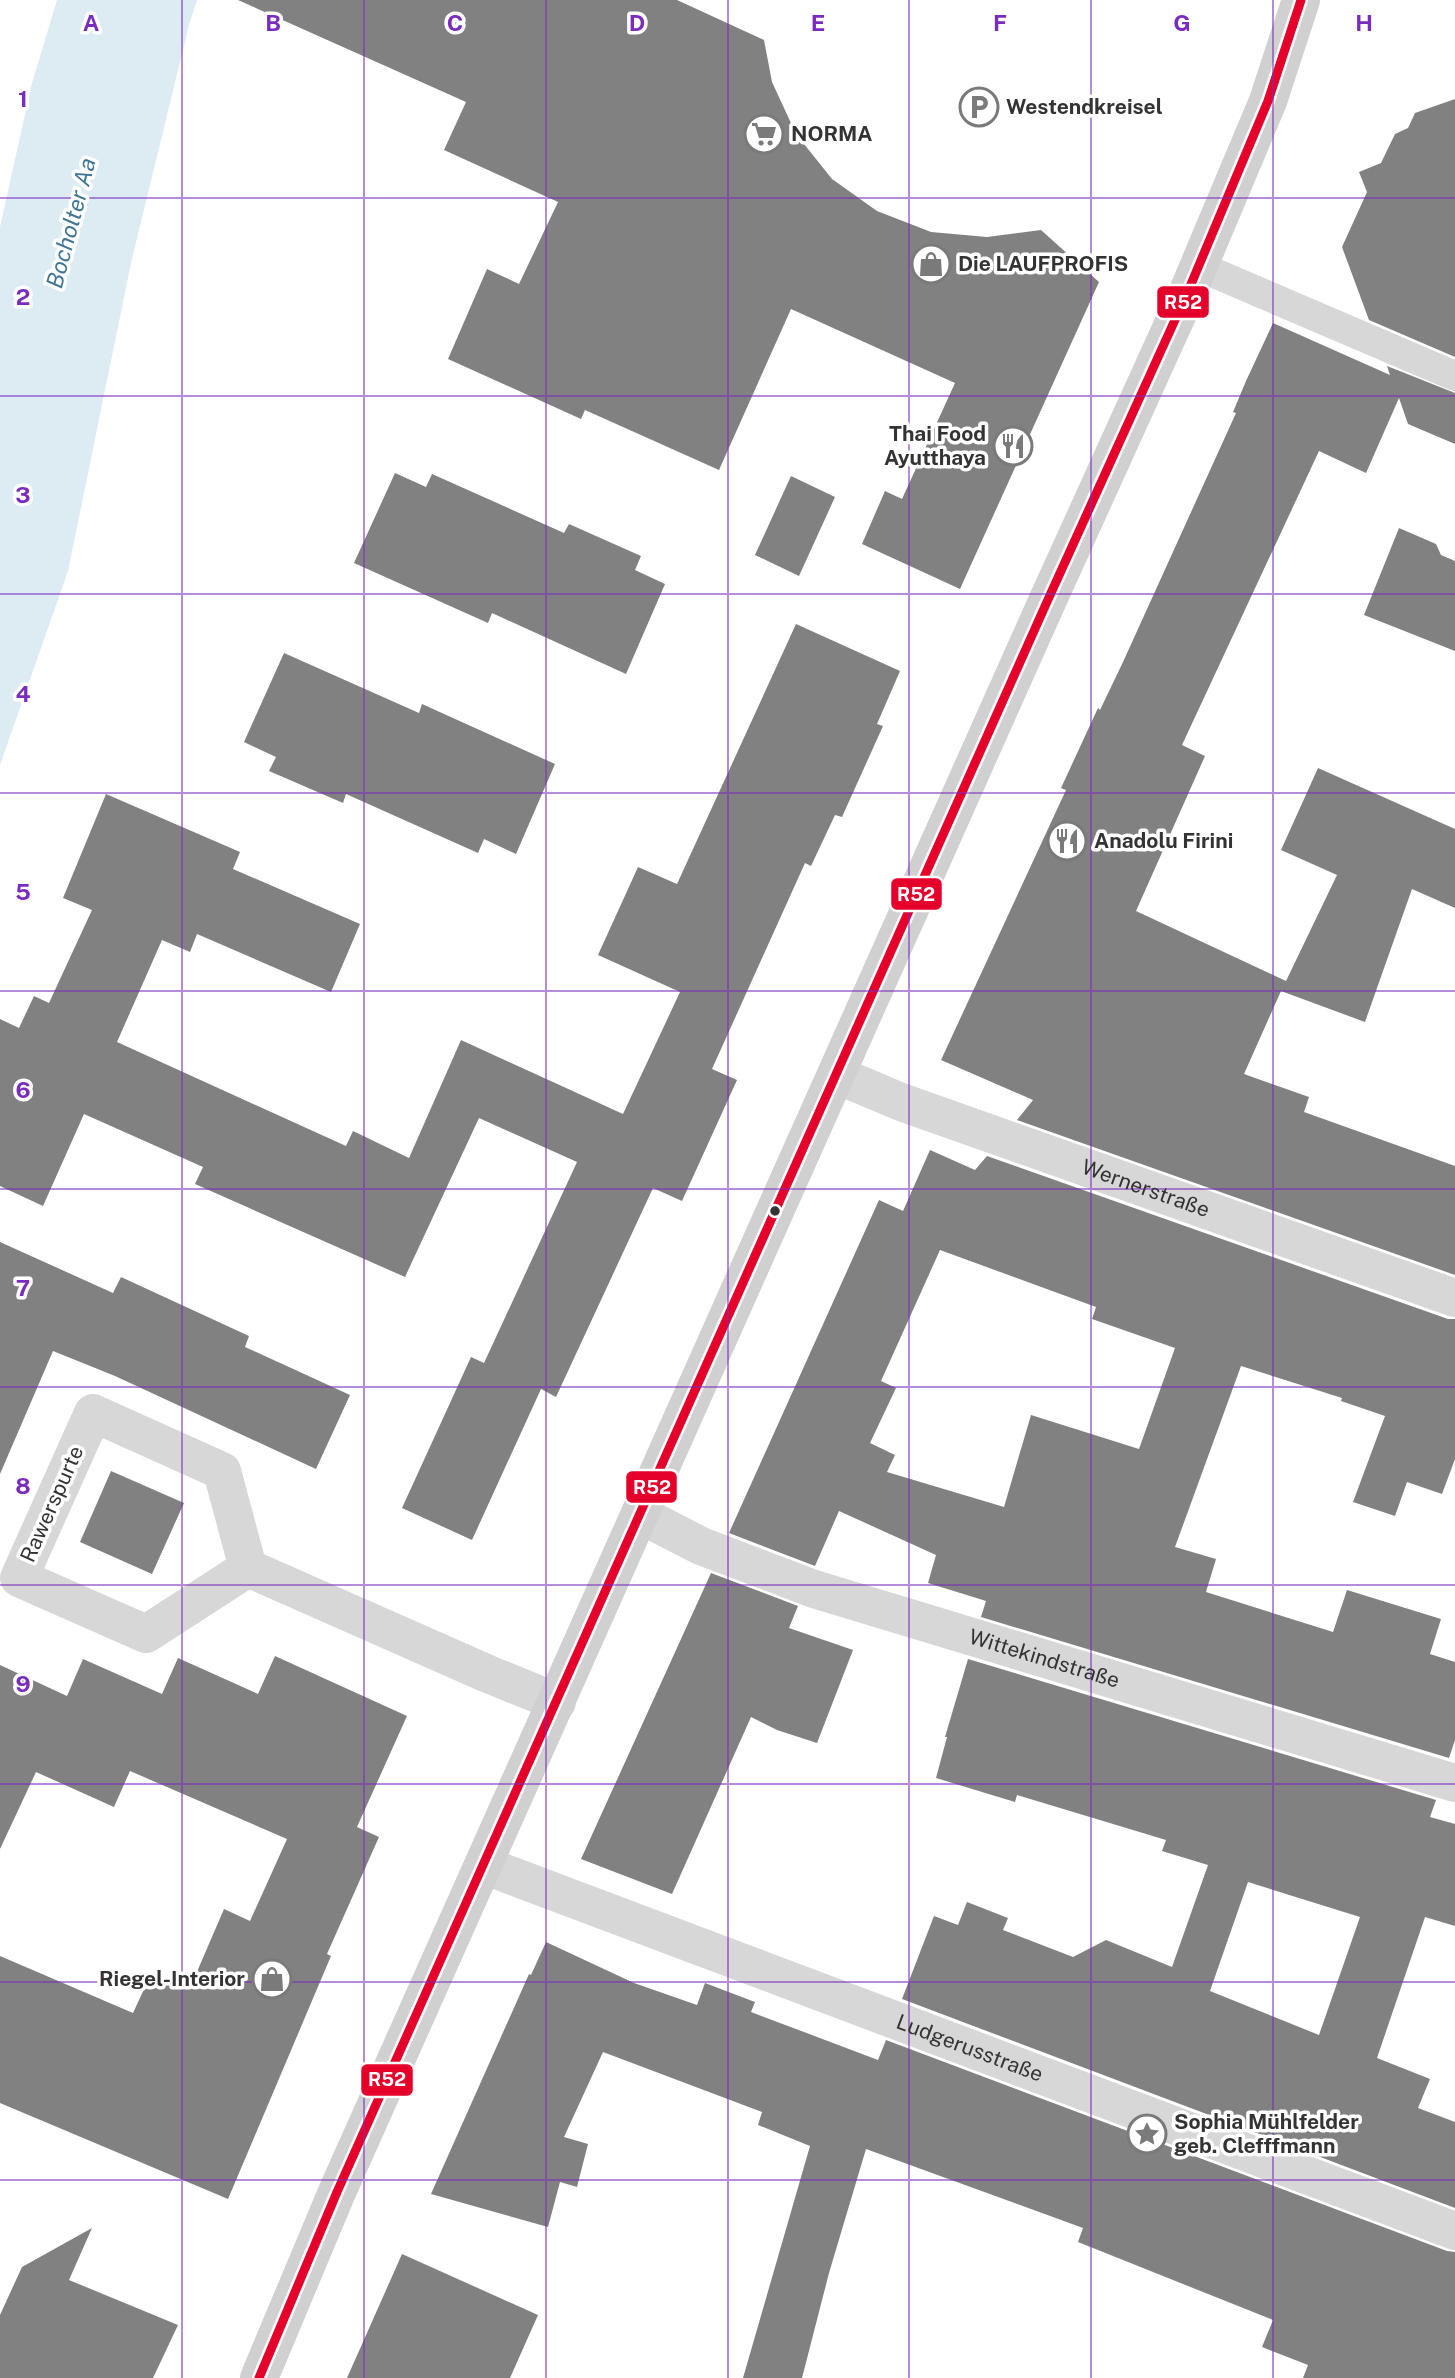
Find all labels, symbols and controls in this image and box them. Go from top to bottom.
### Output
text: A [83,9,100,36]
text: B [265,9,281,36]
text: C [447,9,463,36]
text: D [629,9,645,36]
text: E [811,9,825,36]
text: F [993,9,1007,36]
text: G [1173,9,1191,36]
text: H [1355,9,1373,36]
text: 1 [18,85,28,112]
parking icon: Westendkreisel [958,86,1000,128]
place label: Westendkreisel [1006,94,1163,119]
supermarket icon: NORMA [743,113,785,155]
place label: NORMA [791,121,873,146]
water label: Bocholter Aa [40,155,101,291]
shop icon: Die LAUFPROFIS [910,243,952,285]
place label: Die LAUFPROFIS [958,251,1128,276]
text: 2 [16,283,30,310]
line badge: R52 [1156,285,1210,319]
text: R52 [1164,291,1202,313]
place label: Thai Food Ayutthaya [884,421,986,470]
restaurant icon: Thai Food Ayutthaya [992,425,1034,467]
text: 3 [15,481,31,508]
text: 4 [15,680,31,707]
restaurant icon: Anadolu Firini [1046,820,1088,862]
place label: Anadolu Firini [1094,828,1233,853]
line badge: R52 [890,877,943,911]
text: 5 [15,878,31,905]
text: R52 [897,883,935,905]
text: 6 [15,1076,31,1103]
street label: Wernerstraße [1079,1154,1213,1222]
unlabelled marker [768,1204,782,1218]
text: 7 [16,1274,30,1301]
street label: Rawerspurte [15,1442,88,1566]
line badge: R52 [625,1470,678,1504]
text: 8 [15,1472,31,1499]
text: R52 [633,1476,671,1498]
street label: Wittekindstraße [966,1624,1123,1693]
text: 9 [15,1670,31,1697]
shop icon: Riegel-Interior [251,1958,293,2000]
place label: Riegel-Interior [99,1966,245,1991]
street label: Ludgerusstraße [893,2009,1047,2087]
line badge: R52 [360,2063,414,2097]
text: R52 [368,2068,406,2090]
place label: Sophia Mühlfelder geb. Clefffmann [1174,2109,1359,2158]
place icon: Sophia Mühlfelder geb. Clefffmann [1126,2113,1168,2155]

